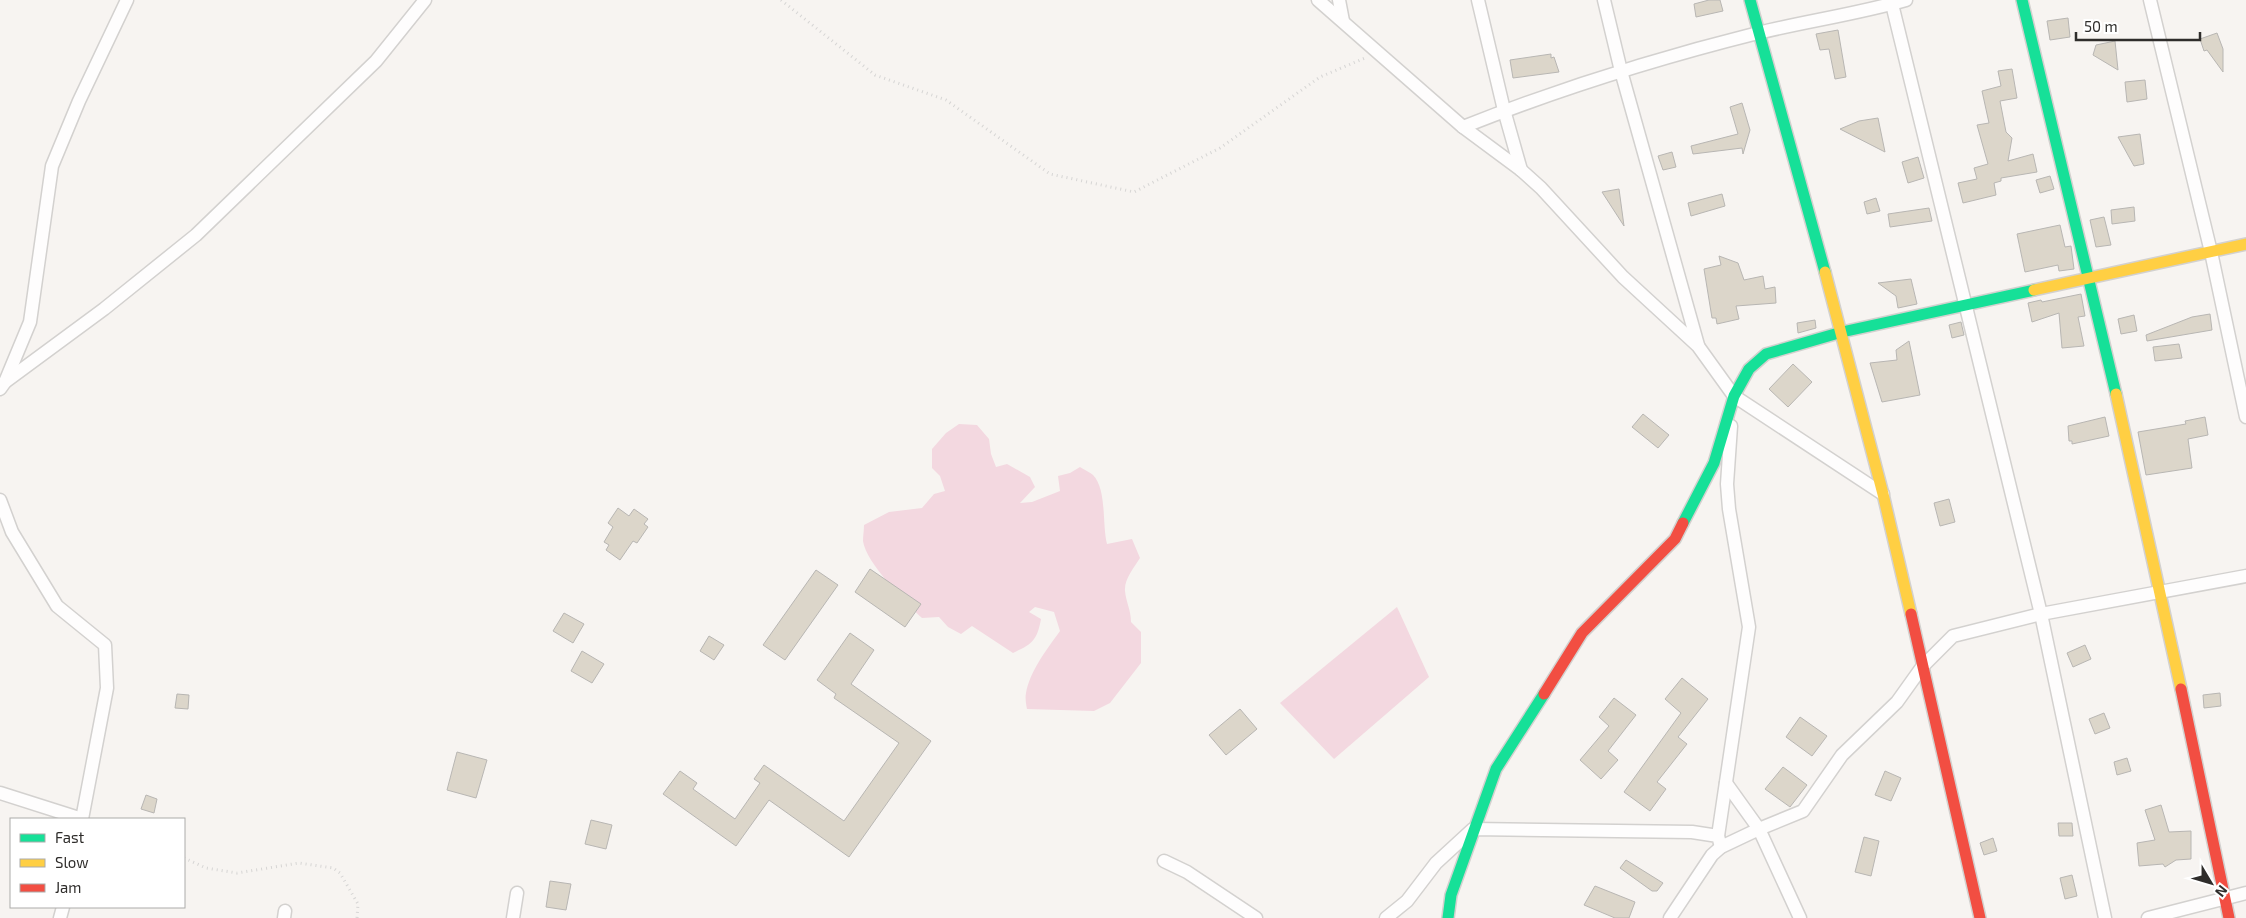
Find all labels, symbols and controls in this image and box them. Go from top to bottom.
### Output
scale bar [2076,10,2200,42]
text: 50 m [2084,17,2118,35]
legend [10,818,185,908]
text: Fast [55,828,85,846]
text: Slow [55,853,89,871]
north arrow [2186,858,2236,908]
text: Jam [55,878,81,896]
text: N [2212,882,2231,901]

